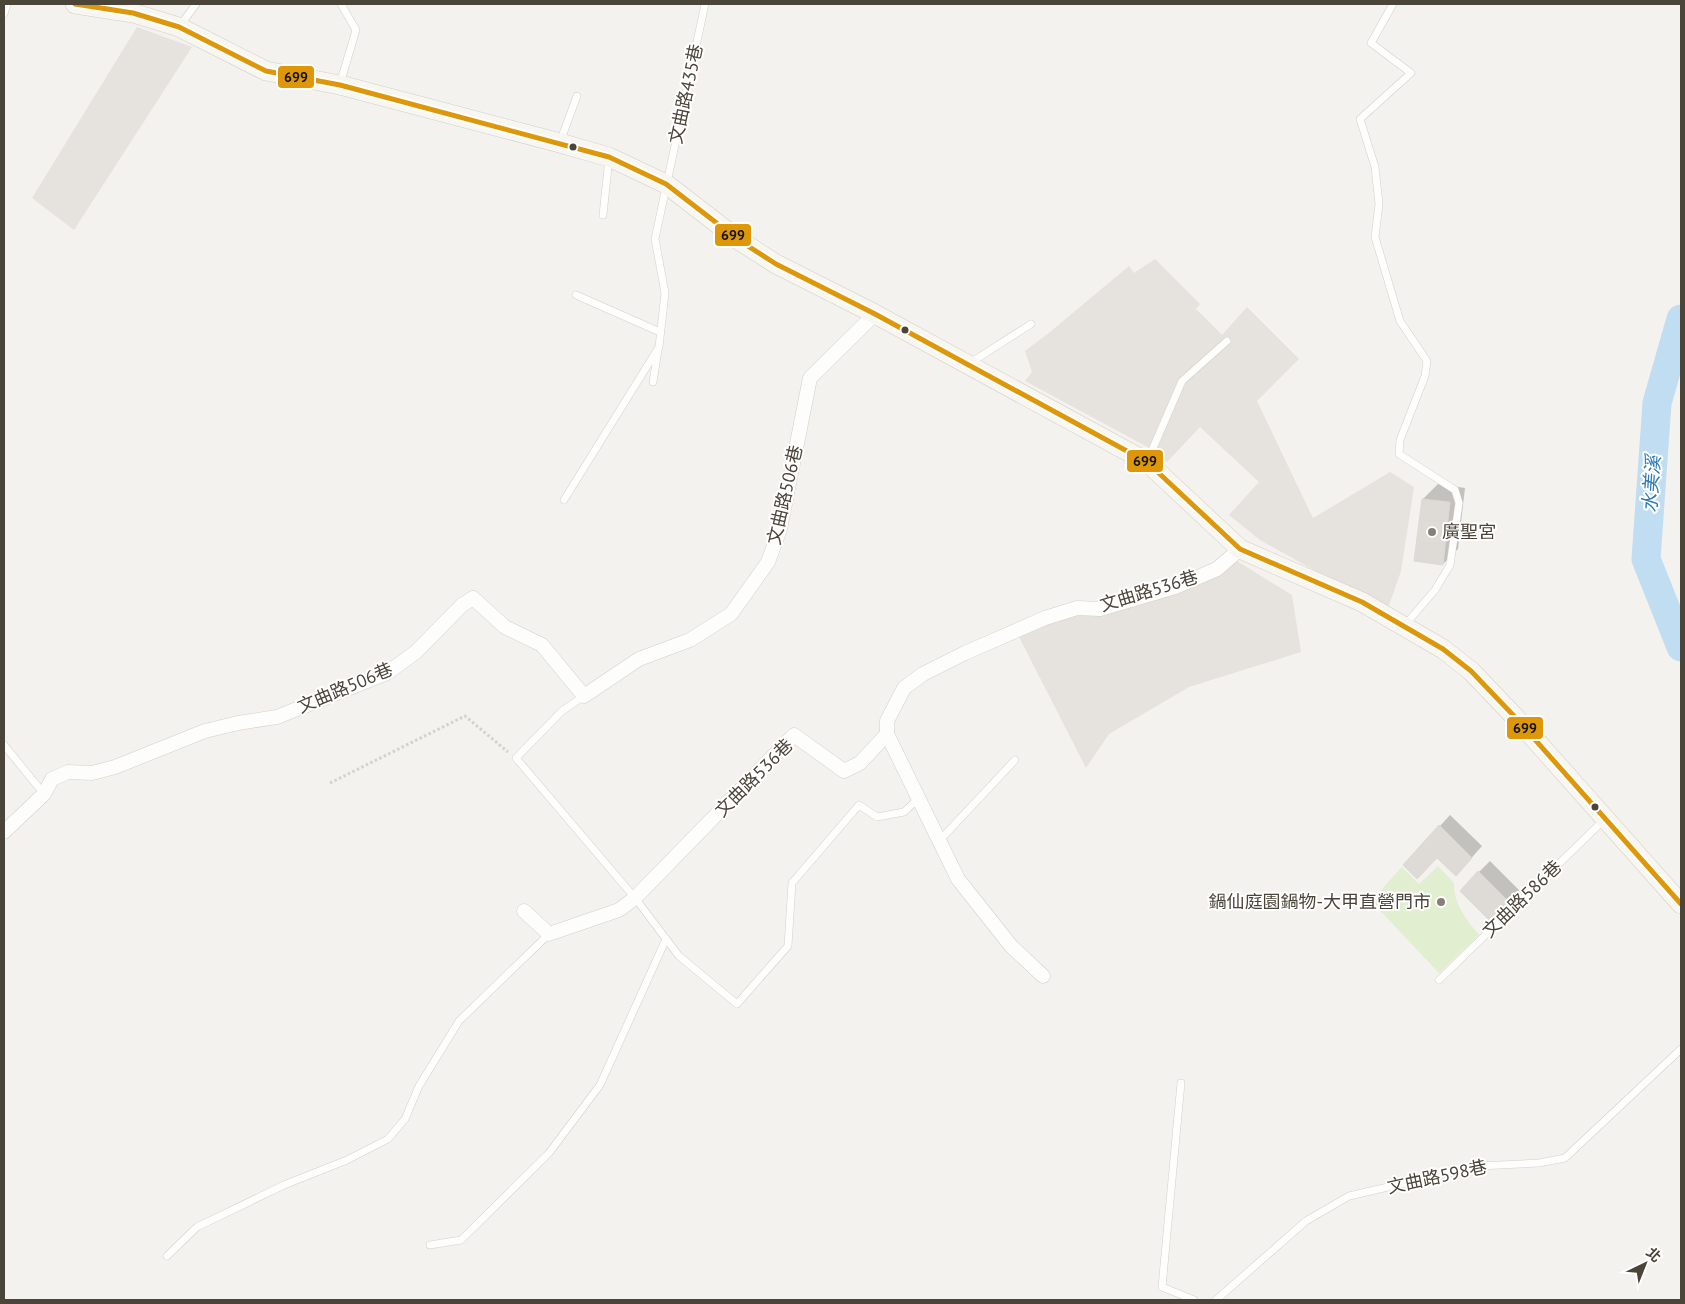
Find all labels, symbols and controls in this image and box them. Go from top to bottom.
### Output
street label: 文曲路435巷 [664,42,707,146]
line badge: 699 [277,65,315,89]
text: 699 [284,68,308,86]
unlabelled marker [568,142,578,152]
line badge: 699 [714,223,752,247]
text: 699 [721,226,745,244]
unlabelled marker [900,325,910,335]
street label: 文曲路506巷 [762,443,807,547]
line badge: 699 [1126,449,1164,473]
text: 699 [1133,452,1157,470]
water label: 水美溪 [1637,452,1665,513]
place label: 廣聖宮 [1442,520,1496,543]
marker: 廣聖宮 [1426,526,1438,538]
street label: 文曲路536巷 [1097,565,1201,616]
street label: 文曲路506巷 [294,657,396,718]
line badge: 699 [1506,716,1544,740]
text: 699 [1513,719,1537,737]
street label: 文曲路536巷 [710,734,798,822]
unlabelled marker [1590,802,1600,812]
street label: 文曲路586巷 [1477,855,1566,942]
place label: 鍋仙庭園鍋物-大甲直營門市 [1209,890,1431,913]
marker: 鍋仙庭園鍋物-大甲直營門市 [1435,896,1447,908]
street label: 文曲路598巷 [1385,1155,1489,1198]
north arrow [1620,1239,1670,1289]
text: 北 [1643,1243,1665,1266]

